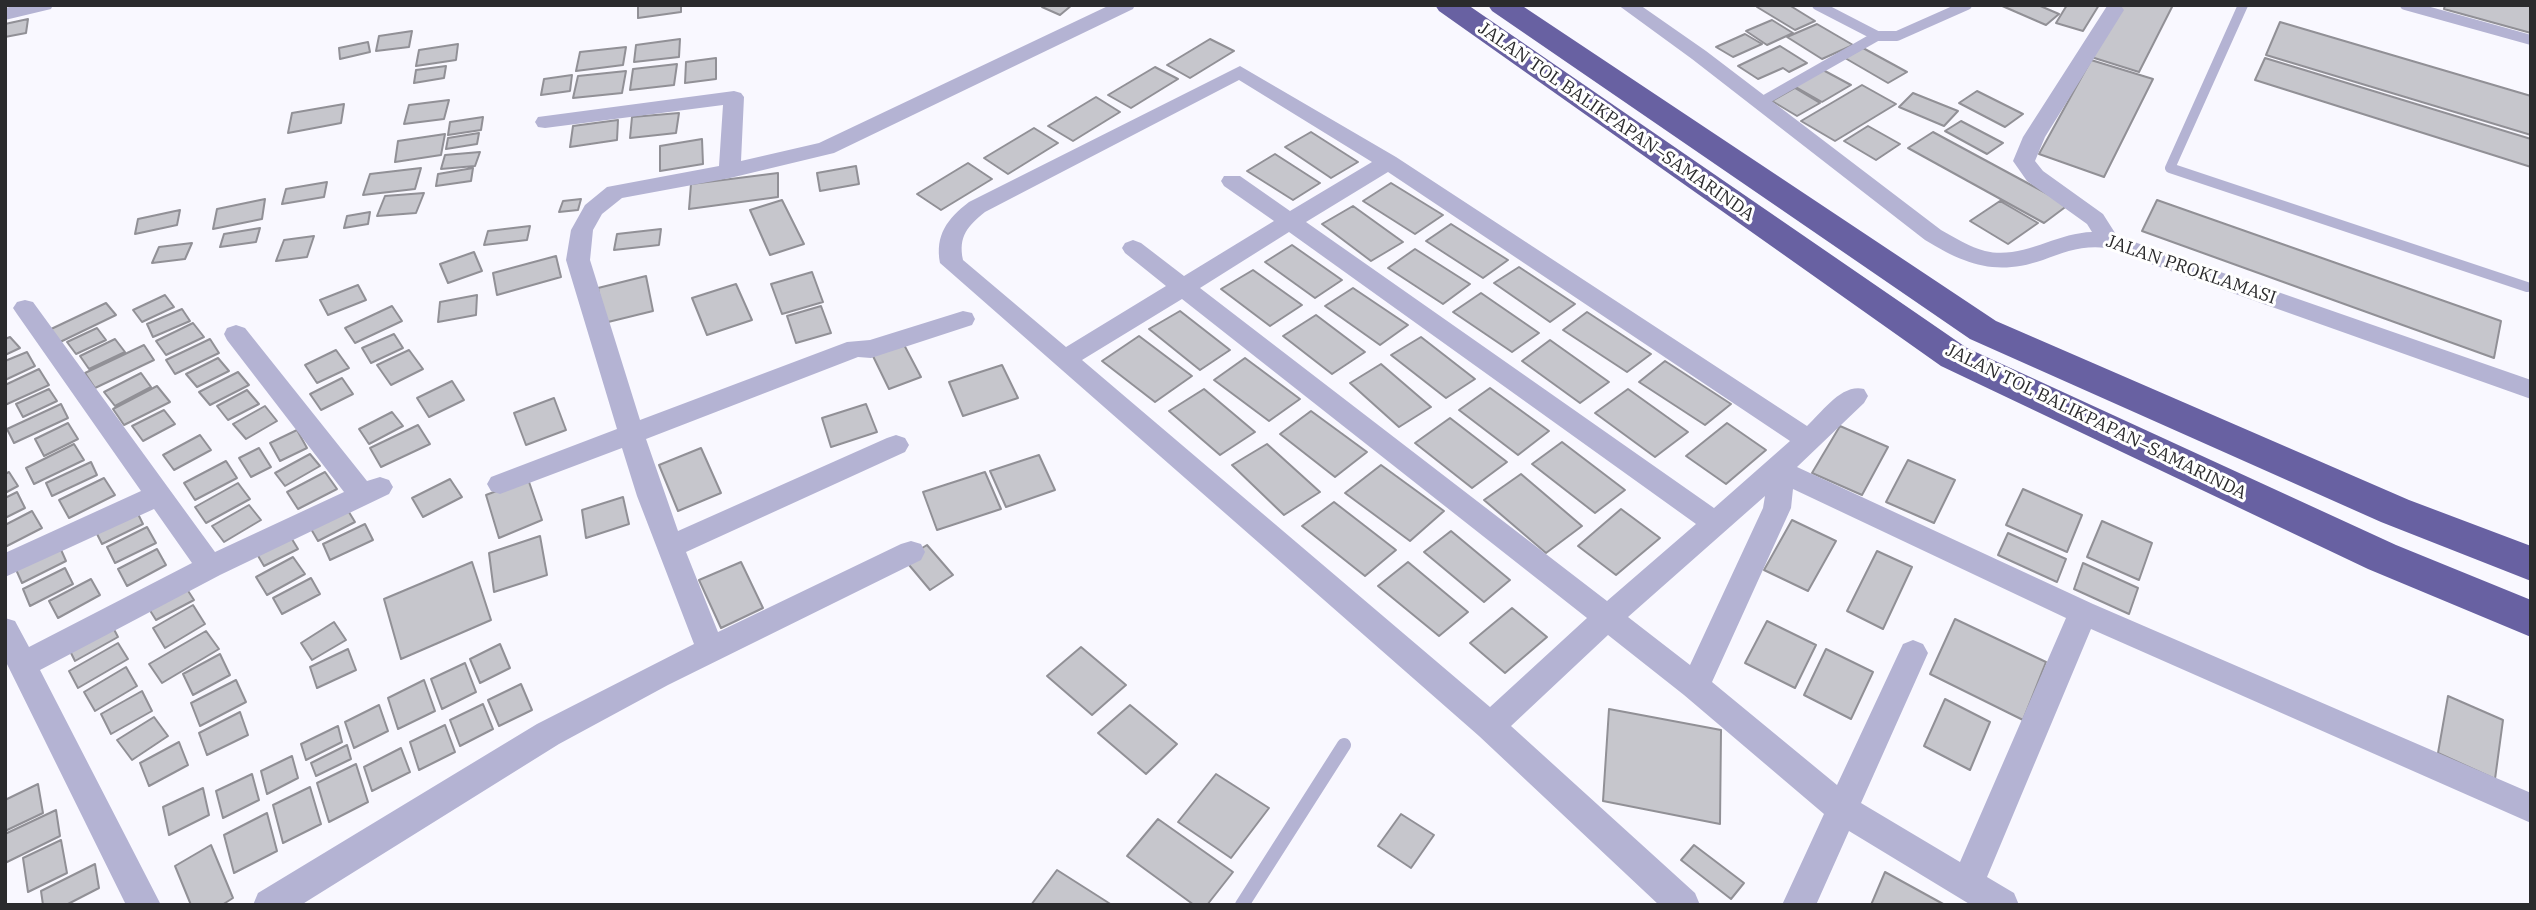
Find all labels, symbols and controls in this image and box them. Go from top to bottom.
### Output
street label: JALAN TOL BALIKPAPAN–SAMARINDA [1474,18,1758,226]
street label: JALAN PROKLAMASI [2103,231,2279,309]
street label: JALAN TOL BALIKPAPAN–SAMARINDA [1942,340,2250,504]

